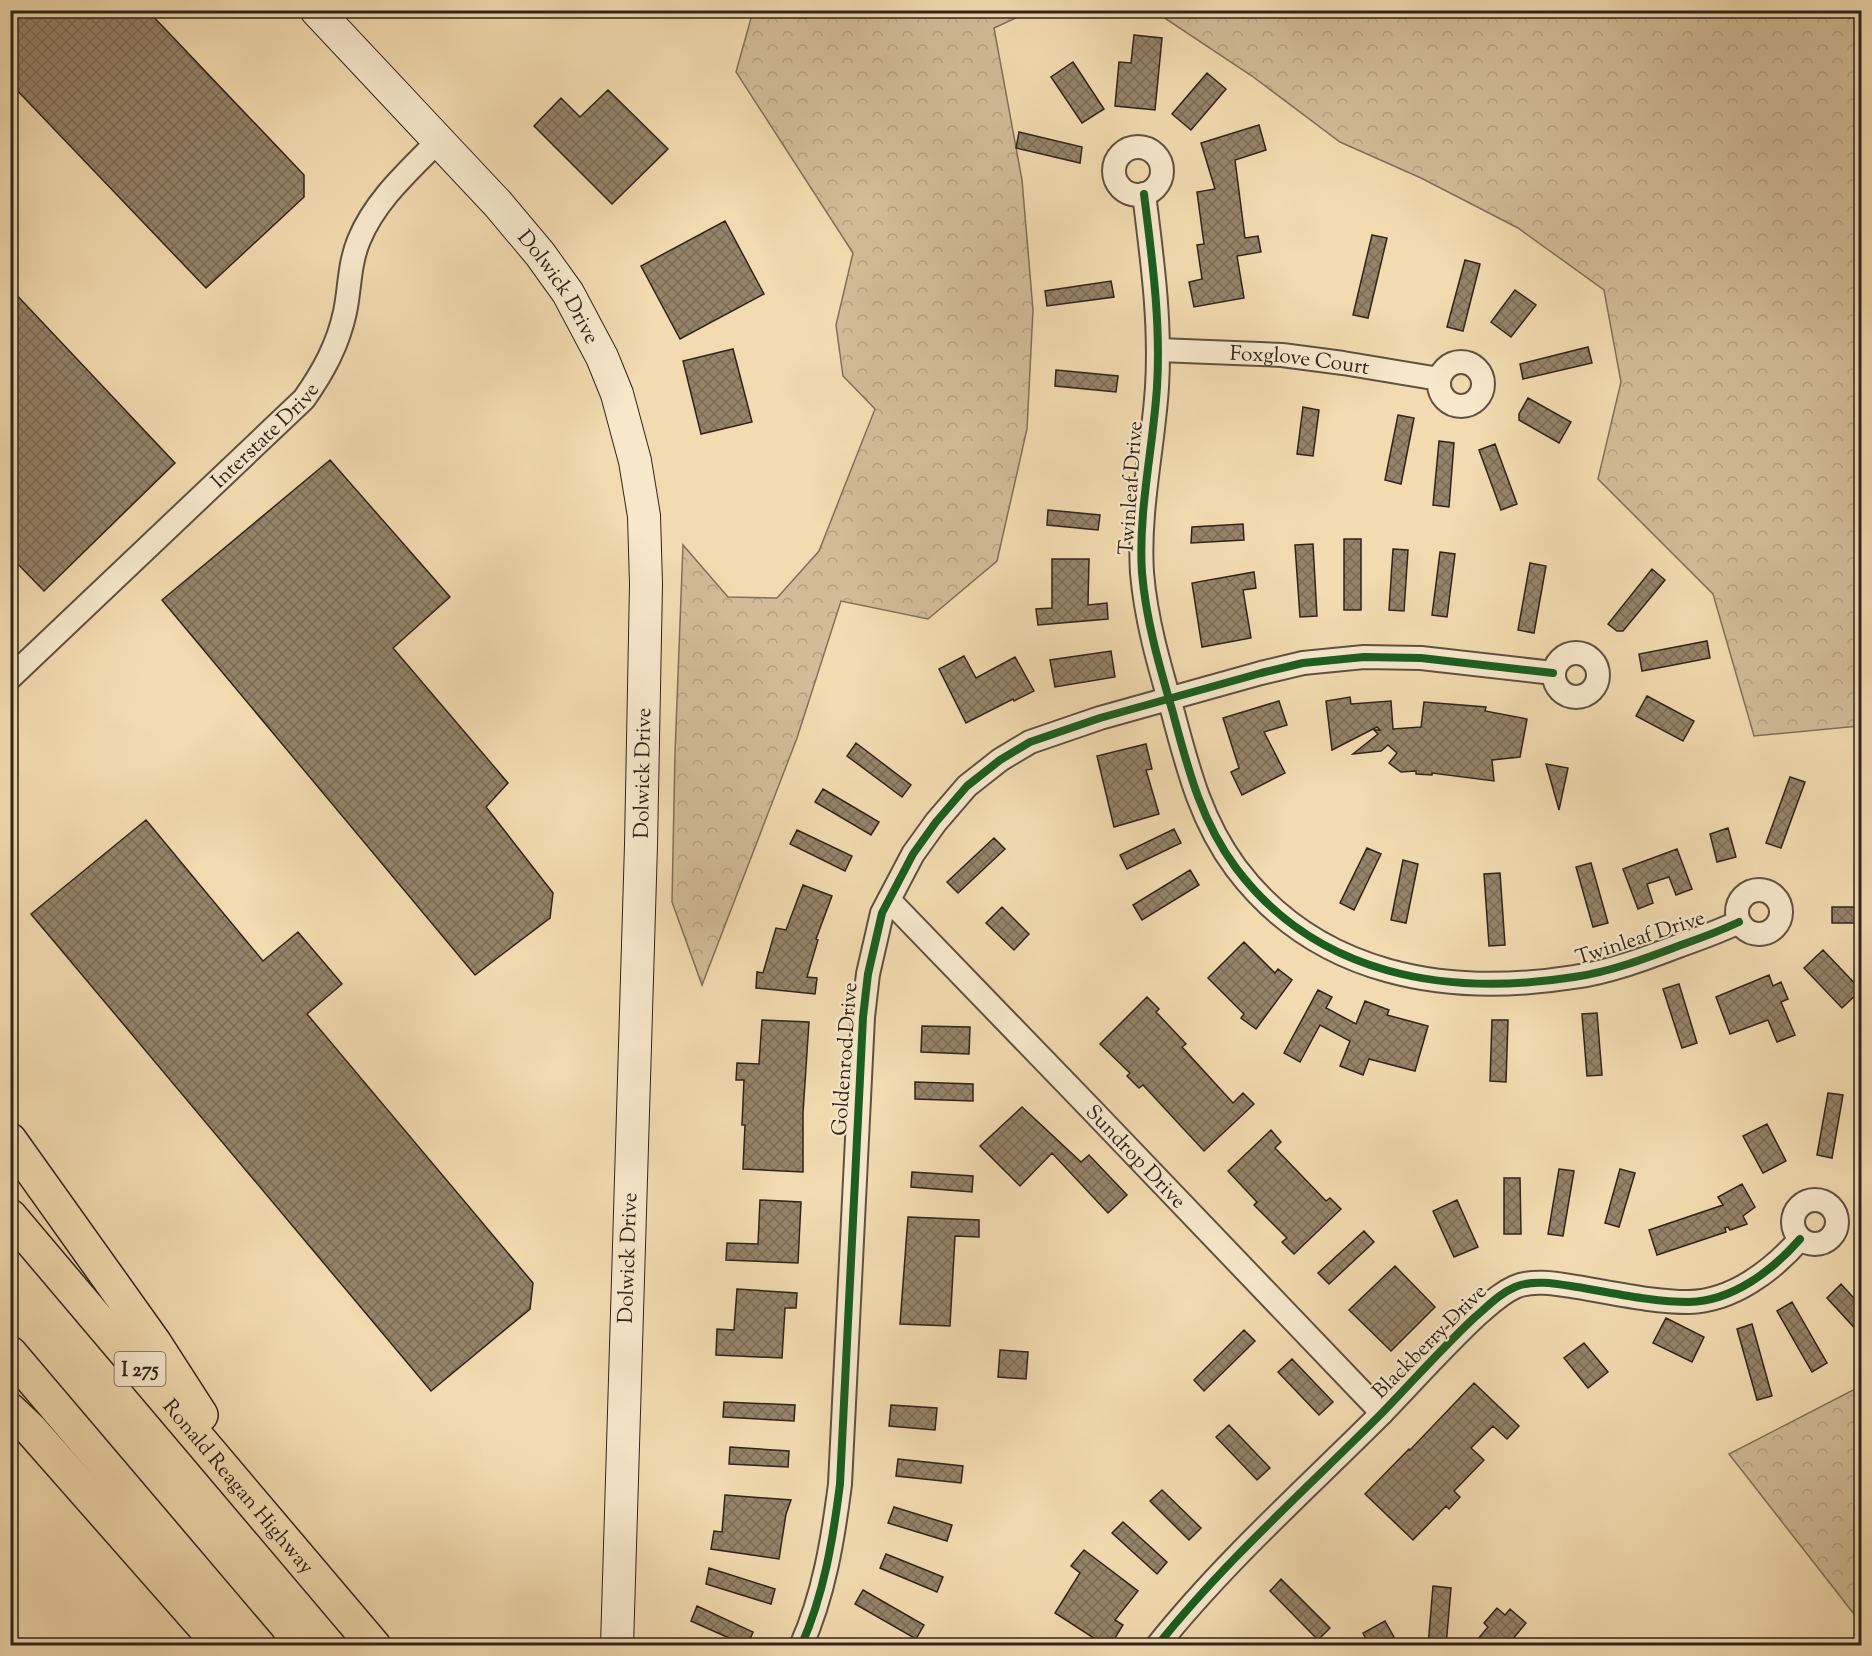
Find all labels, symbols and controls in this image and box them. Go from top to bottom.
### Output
street label: Dolwick Drive [509,224,605,350]
street label: Foxglove Court [1229,340,1371,384]
street label: Interstate Drive [205,378,328,497]
street label: Twinleaf Drive [1112,420,1152,556]
street label: Dolwick Drive [628,707,660,839]
street label: Twinleaf Drive [1572,904,1709,974]
street label: Goldenrod Drive [826,981,866,1137]
street label: Sundrop Drive [1077,1099,1192,1216]
street label: Dolwick Drive [612,1192,646,1324]
street label: Blackberry Drive [1366,1278,1495,1407]
road number: I 275 [114,1352,166,1386]
street label: Ronald Reagan Highway [154,1393,320,1582]

